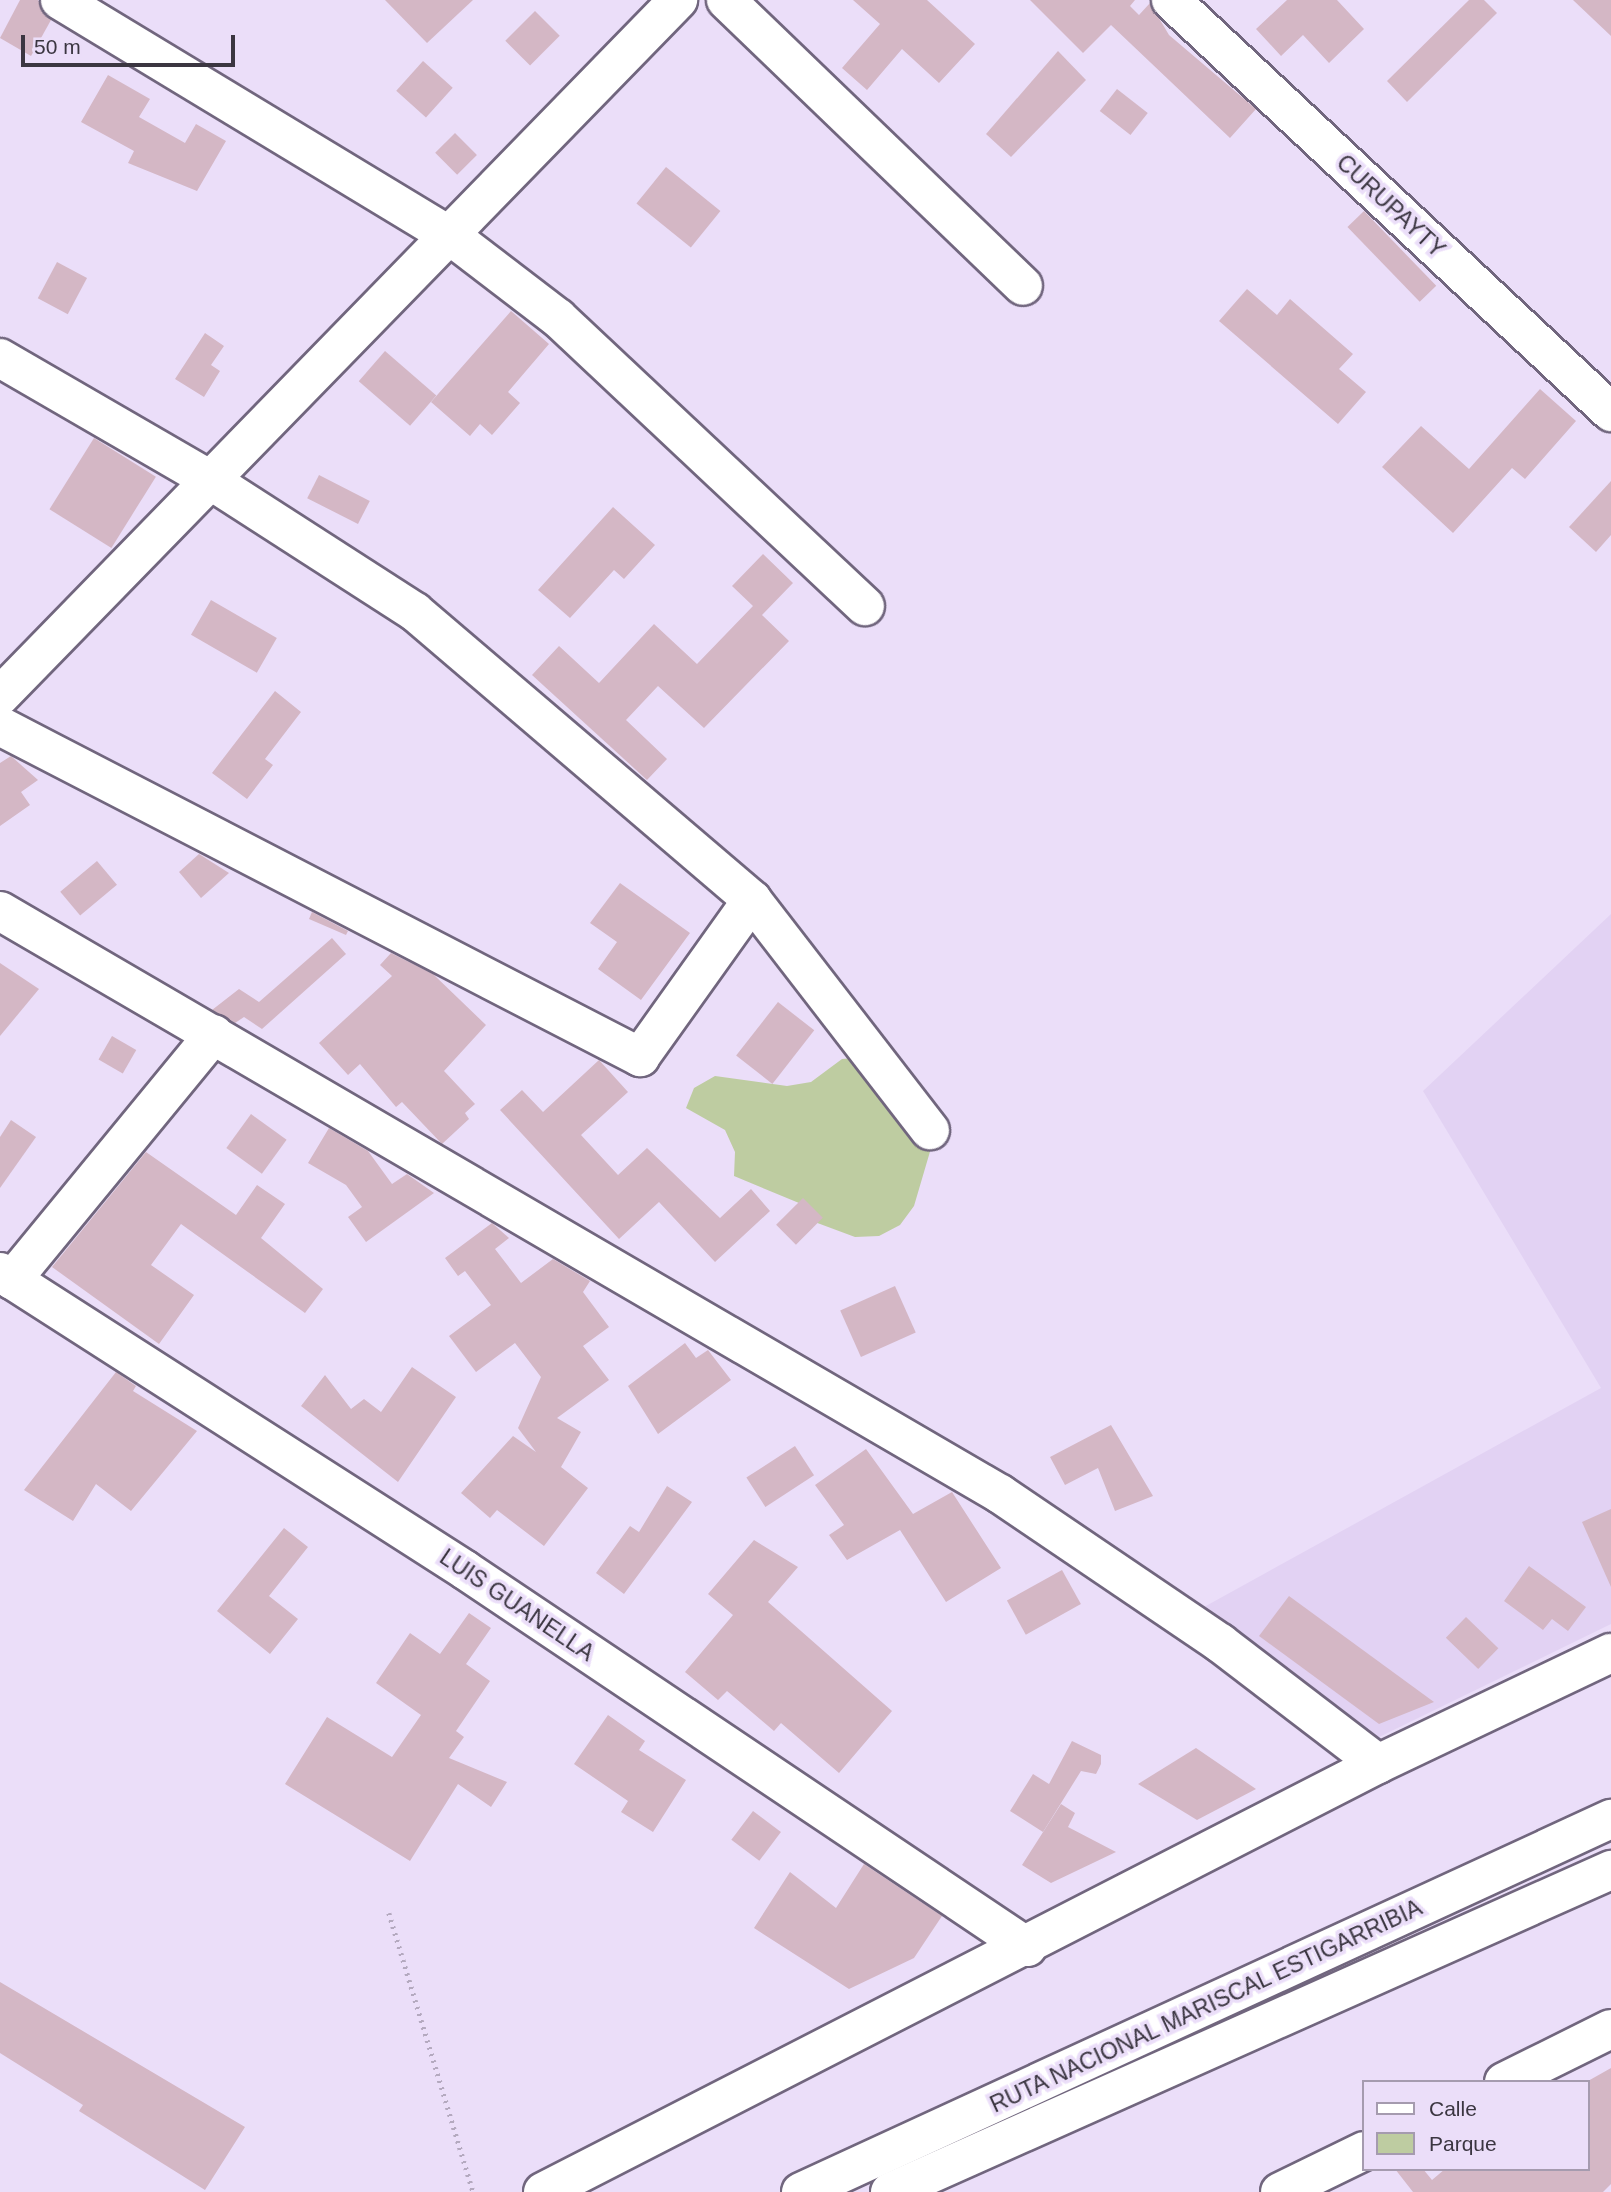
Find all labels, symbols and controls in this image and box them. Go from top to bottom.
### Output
scale bar [24,21,238,65]
text: 50 m [34,35,81,58]
street label: CURUPAYTY [1331,149,1451,263]
street label: LUIS GUANELLA [435,1543,599,1667]
street label: RUTA NACIONAL MARISCAL ESTIGARRIBIA [984,1893,1428,2119]
legend [1362,2080,1590,2171]
text: Calle [1429,2097,1477,2120]
text: Parque [1429,2132,1497,2155]

